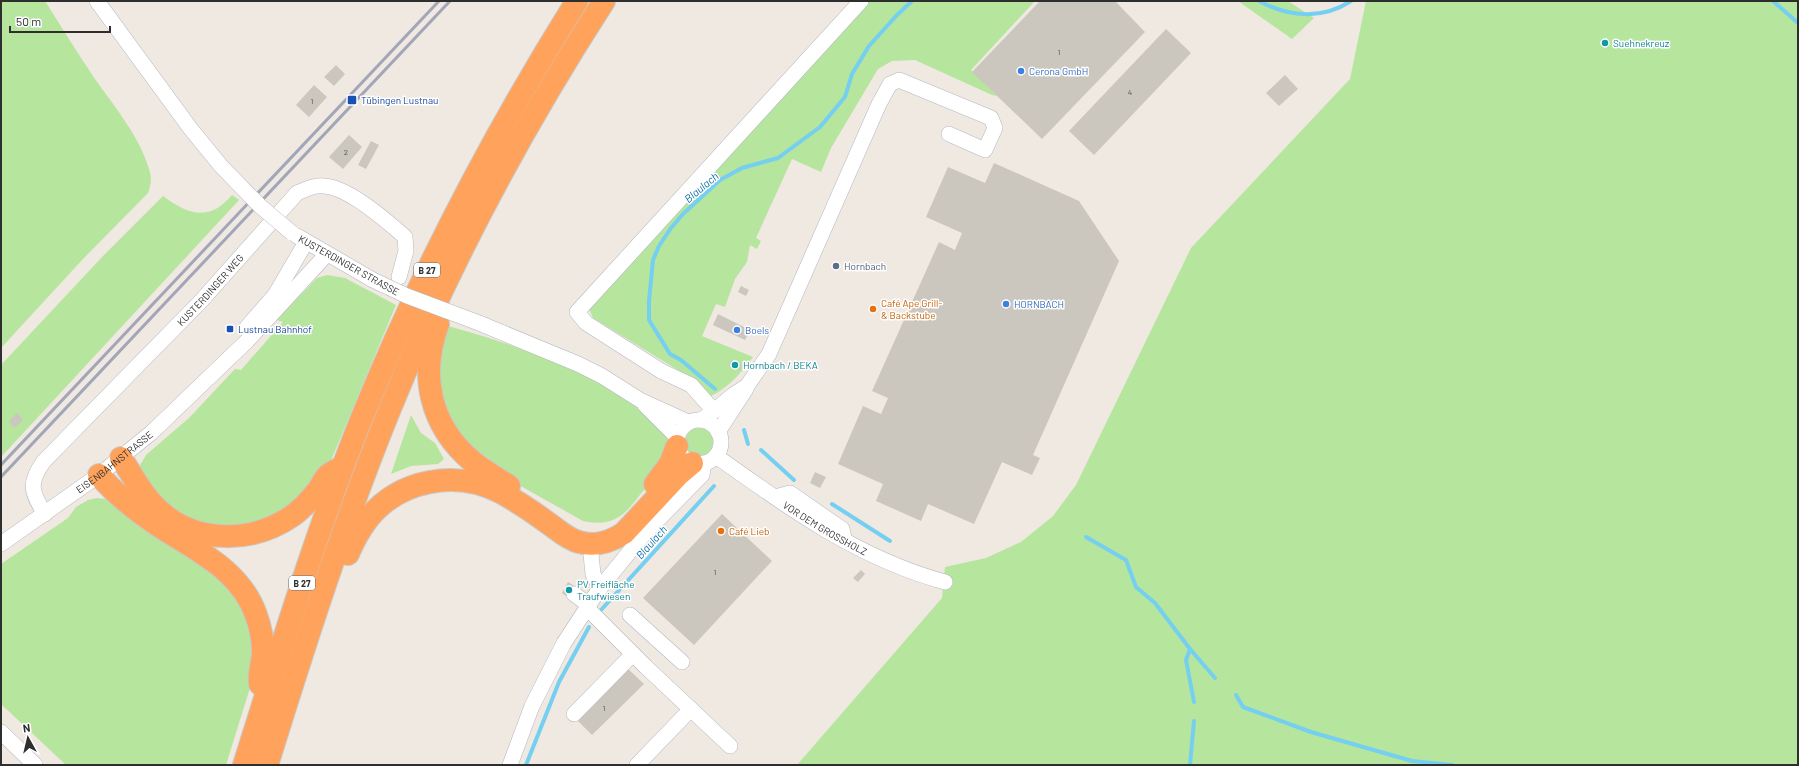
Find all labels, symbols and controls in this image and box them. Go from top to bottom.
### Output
scale bar [10,8,110,34]
text: 50 m [16,14,41,28]
place label: Suehnekreuz [1613,37,1670,49]
marker: Suehnekreuz [1600,38,1610,48]
house number: 1 [1058,47,1061,57]
place label: Cerona GmbH [1029,65,1088,77]
marker: Cerona GmbH [1016,66,1026,76]
house number: 4 [1128,87,1132,97]
marker: Tübingen Lustnau [346,94,358,106]
place label: Tübingen Lustnau [361,94,438,106]
house number: 1 [311,96,314,106]
house number: 2 [344,147,348,157]
water label: Blaulach [681,169,721,205]
street label: KUSTERDINGER STRASSE [297,232,401,298]
street label: KUSTERDINGER WEG [174,252,246,328]
place label: Hornbach [844,260,886,272]
marker: Hornbach [831,261,841,271]
road number: B 27 [414,263,440,277]
place label: Café Ape Grill- & Backstube [881,297,942,321]
place label: HORNBACH [1014,298,1064,310]
marker: HORNBACH [1001,299,1011,309]
marker: Café Ape Grill- & Backstube [868,304,878,314]
place label: Lustnau Bahnhof [238,323,312,335]
marker: Lustnau Bahnhof [225,324,235,334]
place label: Boels [745,324,769,336]
marker: Boels [732,325,742,335]
place label: Hornbach / BEKA [743,359,818,371]
marker: Hornbach / BEKA [730,360,740,370]
street label: EISENBAHNSTRASSE [74,428,155,495]
street label: VOR DEM GROSSHOLZ [781,499,869,557]
water label: Blaulach [633,523,669,561]
place label: Café Lieb [729,525,770,537]
marker: Café Lieb [716,526,726,536]
house number: 1 [714,567,717,577]
road number: B 27 [289,576,315,590]
place label: PV Freifläche Traufwiesen [577,578,635,602]
marker: PV Freifläche Traufwiesen [564,585,574,595]
house number: 1 [603,703,606,713]
north arrow [8,718,48,758]
text: N [22,721,31,735]

